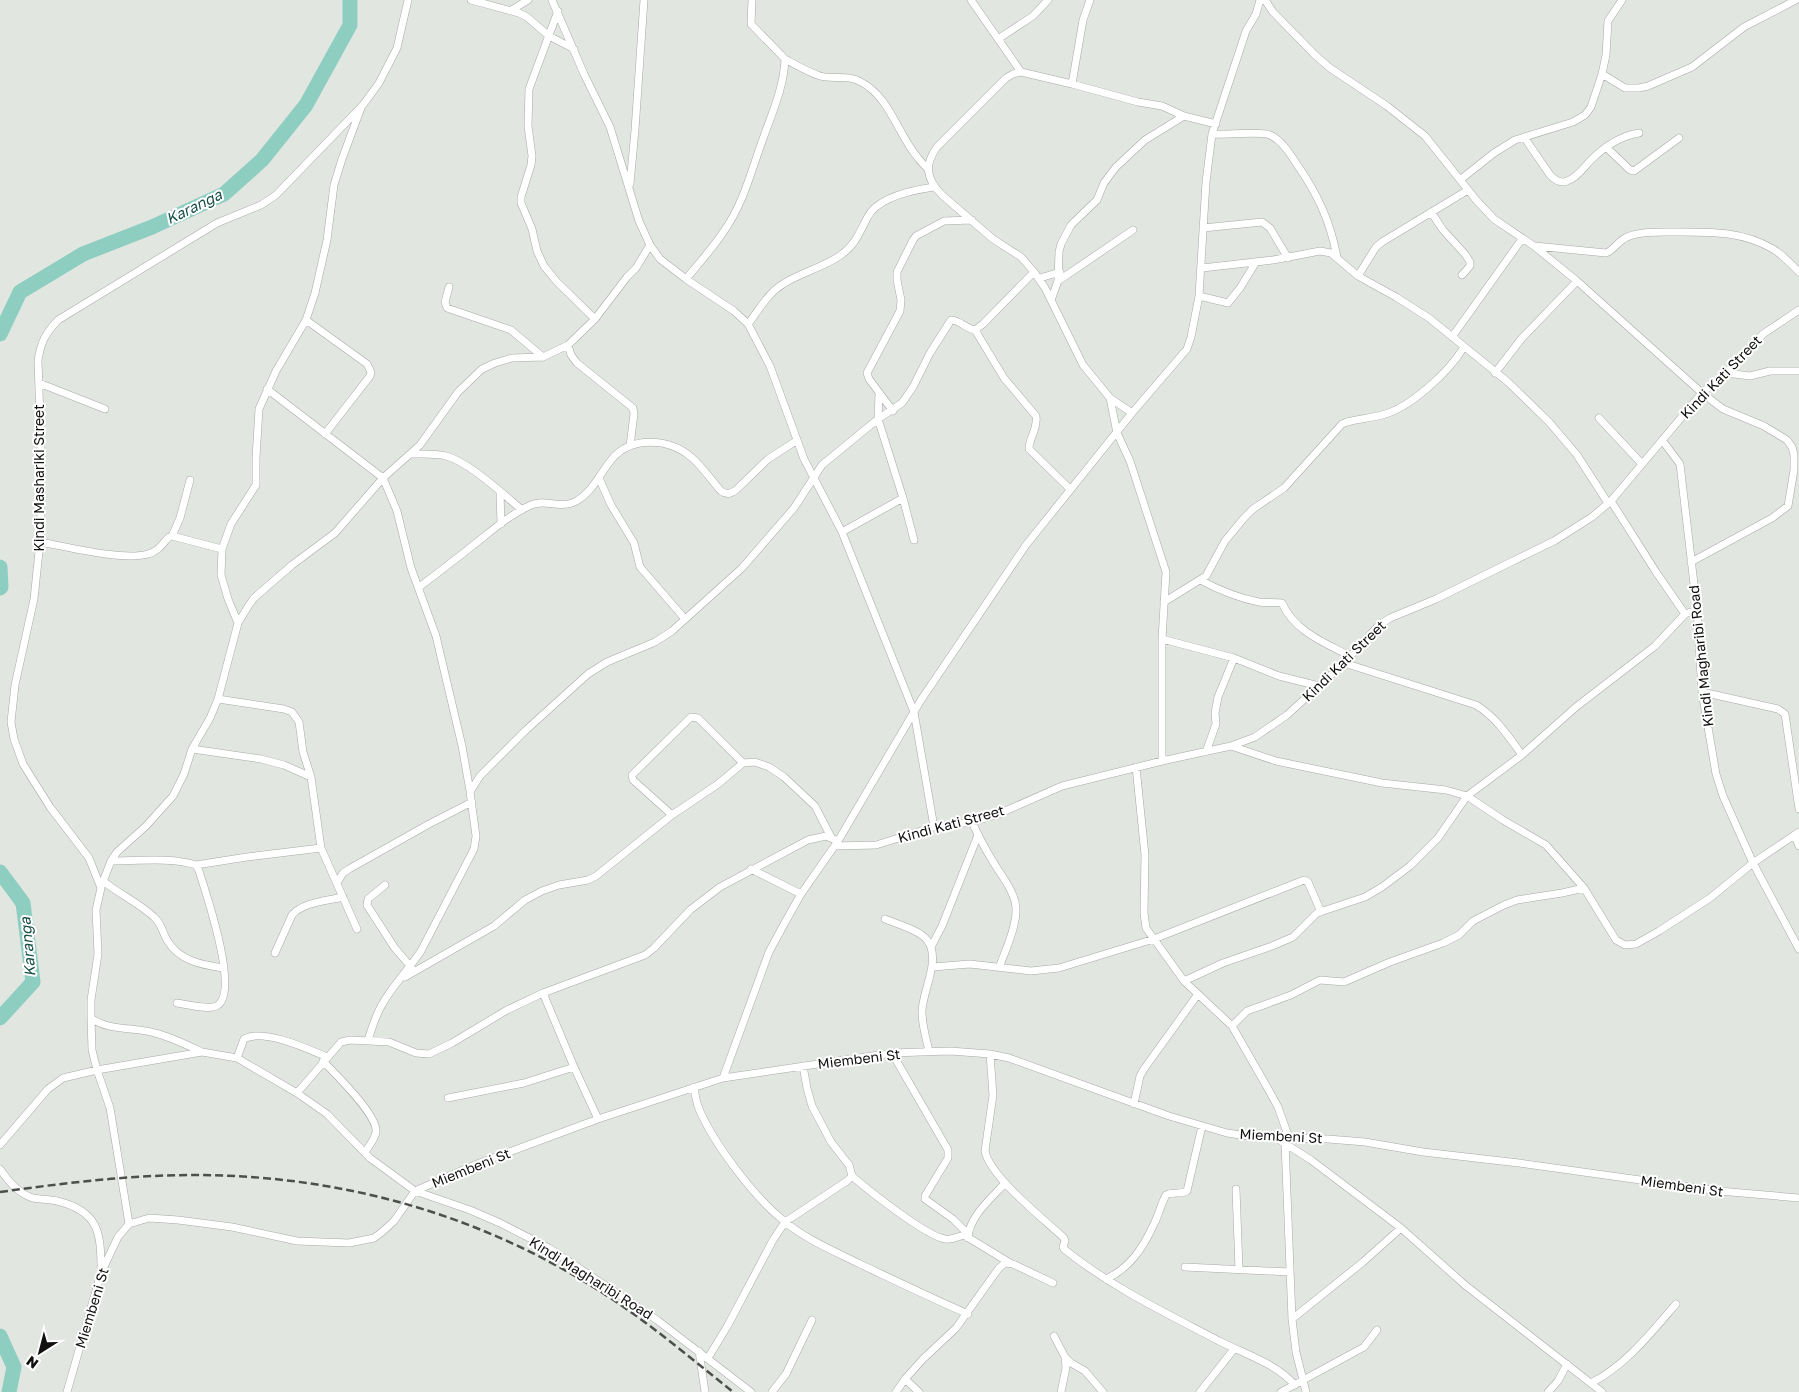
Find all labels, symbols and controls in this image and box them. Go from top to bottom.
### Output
water label: Karanga [163,185,225,228]
street label: Kindi Kati Street [1677,331,1765,422]
street label: Kindi Mashariki Street [30,404,47,552]
street label: Kindi Magharibi Road [1685,584,1716,728]
street label: Kindi Kati Street [1298,617,1389,705]
street label: Kindi Kati Street [896,801,1006,846]
water label: Karanga [15,916,40,978]
street label: Miembeni St [817,1045,901,1072]
street label: Miembeni St [1239,1125,1323,1146]
street label: Miembeni St [429,1144,513,1191]
street label: Miembeni St [1640,1171,1724,1200]
street label: Kindi Magharibi Road [526,1233,656,1322]
street label: Miembeni St [71,1266,112,1350]
north arrow [15,1327,65,1377]
text: N [23,1353,41,1373]

